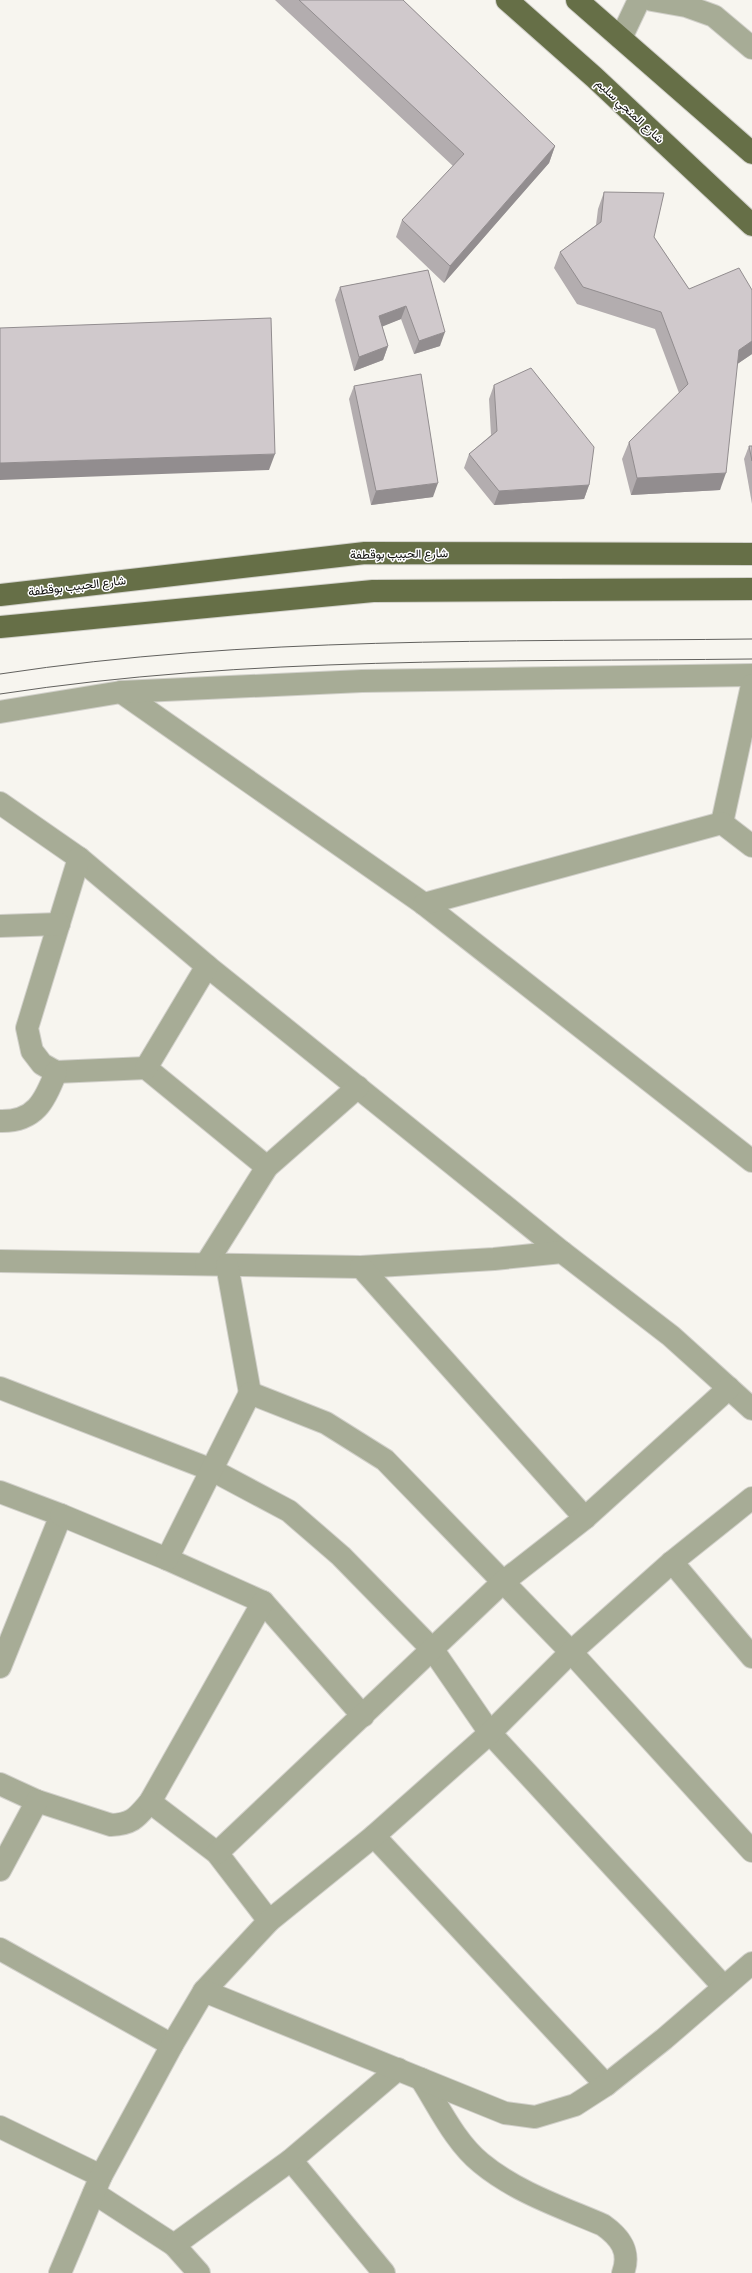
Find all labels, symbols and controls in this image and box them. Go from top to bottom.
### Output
street label: شارع المنجي سليم [591,76,667,148]
street label: شارع الحبيب بوقطفة [350,546,448,564]
street label: شارع الحبيب بوقطفة [27,573,127,601]

